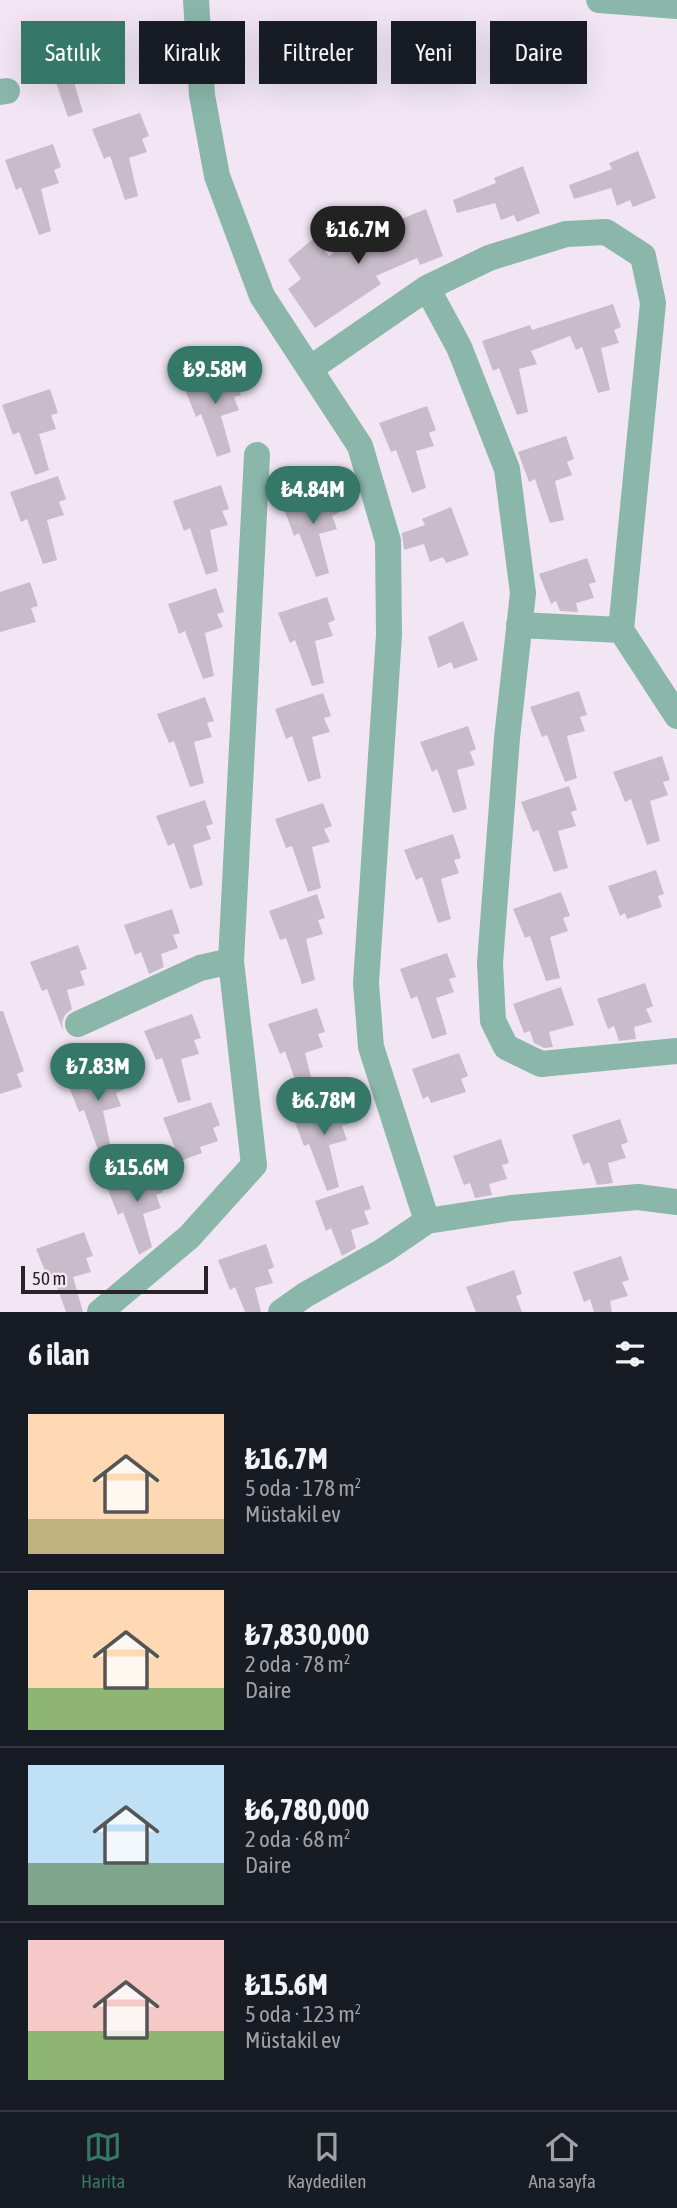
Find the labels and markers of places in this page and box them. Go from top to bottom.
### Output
pin: ₺16.7M [301,206,415,266]
pin: ₺9.58M [158,346,272,406]
pin: ₺4.84M [256,466,370,526]
pin: ₺7.83M [41,1044,155,1103]
pin: ₺6.78M [267,1078,381,1137]
pin: ₺15.6M [80,1144,194,1204]

